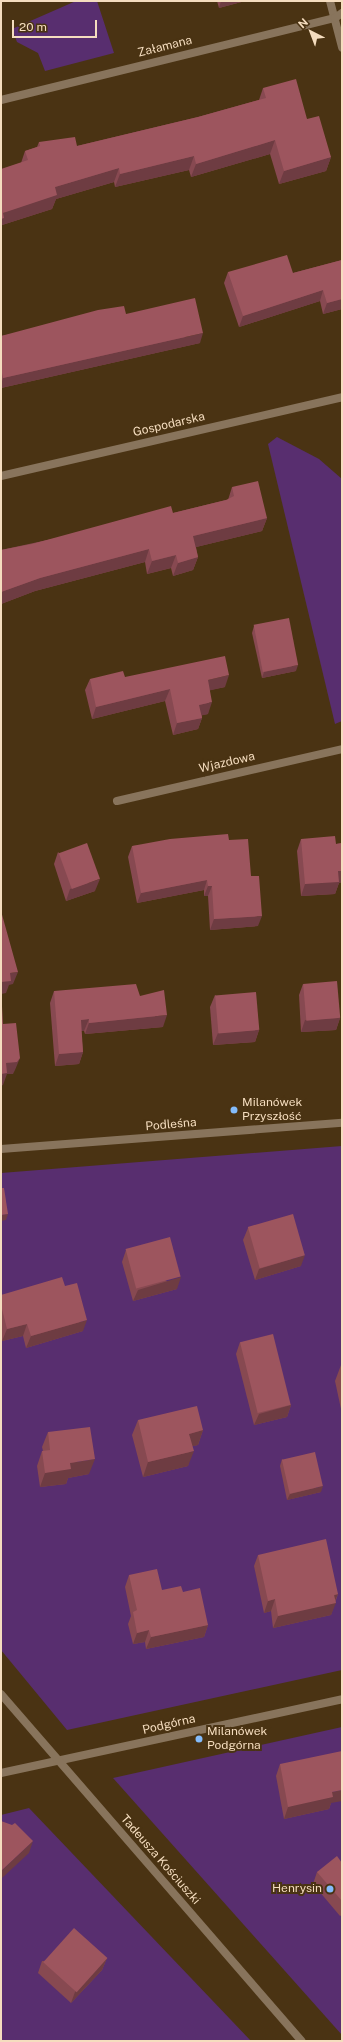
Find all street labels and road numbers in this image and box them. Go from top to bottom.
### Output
street label: Załamana [136,33,194,61]
street label: Gospodarska [132,410,206,440]
street label: Wjazdowa [198,750,256,776]
street label: Podleśna [145,1116,197,1134]
street label: Podgórna [141,1712,197,1738]
street label: Tadeusza Kościuszki [117,1812,203,1908]

